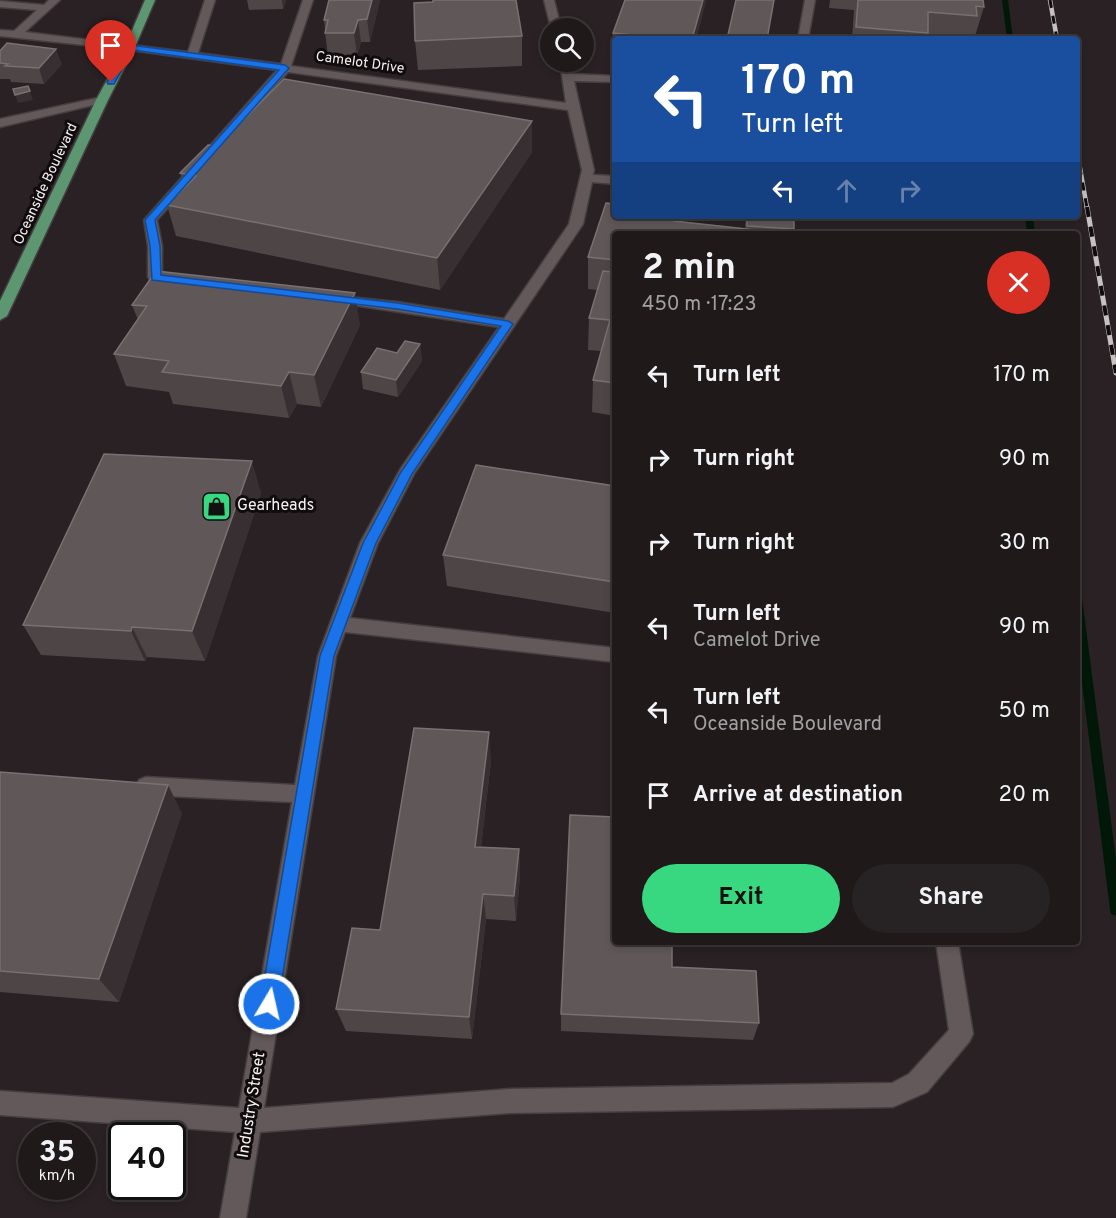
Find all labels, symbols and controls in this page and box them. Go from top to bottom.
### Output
map controls [540,18,594,72]
button: search [540,18,594,72]
pin [85,20,136,82]
icon: arrive [94,29,127,62]
street label: Camelot Drive [315,48,405,78]
text: 170 m [741,56,855,109]
icon: left [642,60,720,138]
text: Turn left [741,108,843,142]
street label: Oceanside Boulevard [10,120,82,248]
icon: left [767,174,800,207]
icon: ahead [830,174,863,207]
icon: right [893,174,926,207]
text: 2 min [642,246,736,292]
button: close [987,251,1050,314]
text: 450 m · 17:23 [642,292,756,318]
icon: left [642,359,675,392]
text: Turn left [693,362,781,389]
text: 170 m [993,362,1050,389]
icon: right [642,443,675,476]
text: Turn right [693,446,795,473]
text: 90 m [999,446,1050,473]
shop icon: Gearheads [200,490,232,522]
place label: Gearheads [237,496,314,516]
icon: right [642,527,675,560]
text: Turn right [693,530,795,557]
text: 30 m [999,530,1050,557]
text: Turn left [693,601,781,628]
icon: left [642,611,675,644]
text: 90 m [999,614,1050,641]
text: Camelot Drive [693,628,821,654]
text: Turn left [693,685,781,712]
icon: left [642,695,675,728]
text: 50 m [998,698,1050,725]
text: Oceanside Boulevard [693,712,882,738]
icon: arrive [642,779,675,812]
text: Arrive at destination [693,782,903,809]
text: 20 m [999,782,1050,809]
button: Exit [642,864,840,933]
button: Share [852,864,1050,933]
position arrow [237,972,301,1036]
street label: Industry Street [234,1051,270,1159]
speed limit sign: 40 [108,1122,186,1200]
text: 35 [39,1135,75,1172]
text: km/h [39,1167,75,1186]

